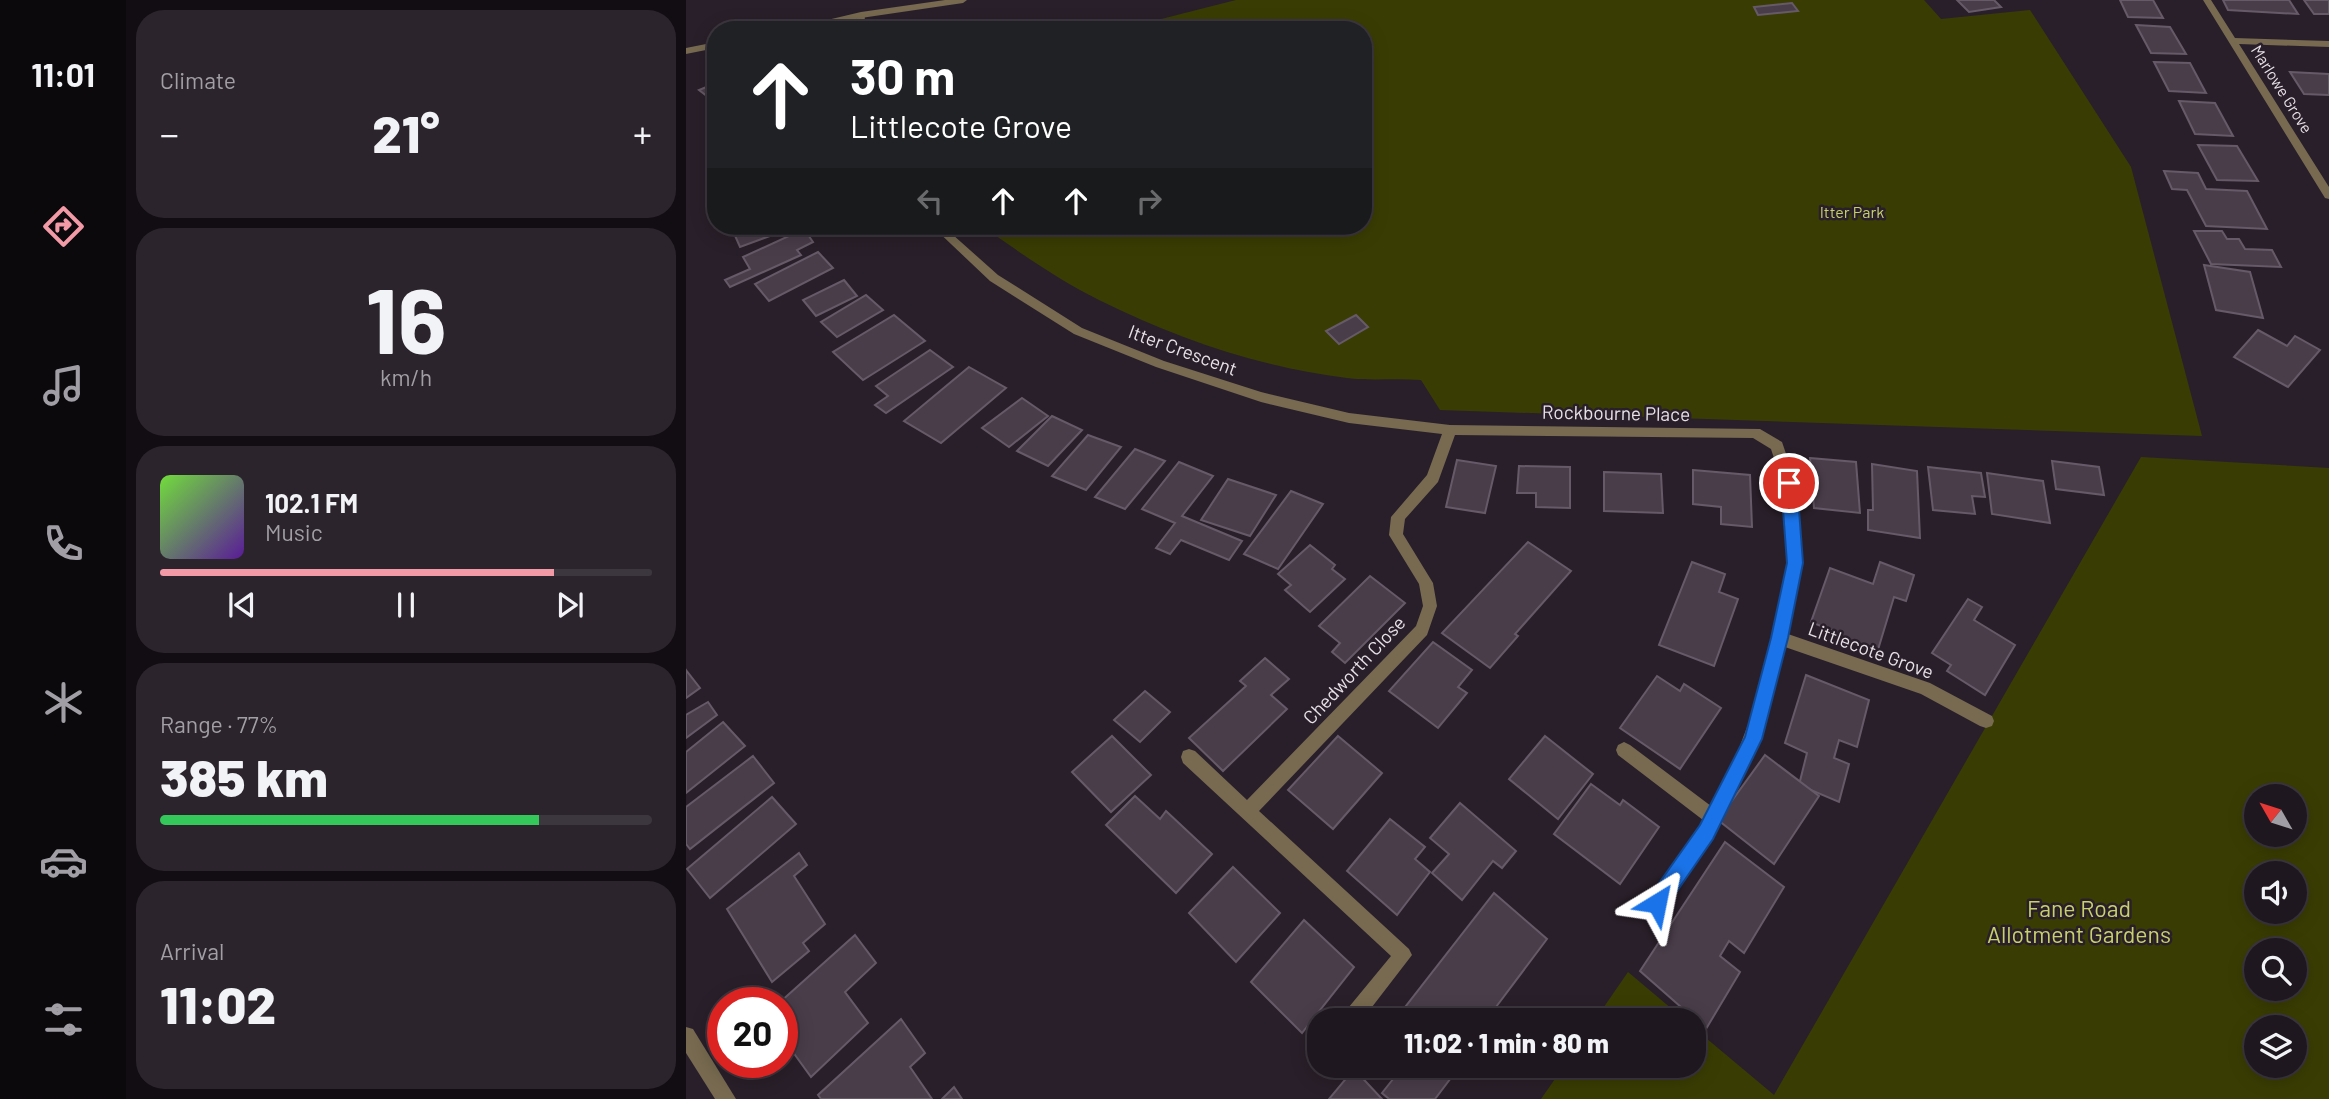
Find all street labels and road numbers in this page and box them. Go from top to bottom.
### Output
street label: Marlowe Grove [2248,41,2317,136]
street label: Itter Crescent [1126,319,1241,380]
street label: Rockbourne Place [1542,400,1690,425]
street label: Chedworth Close [1298,611,1410,729]
street label: Littlecote Grove [1805,616,1937,683]

